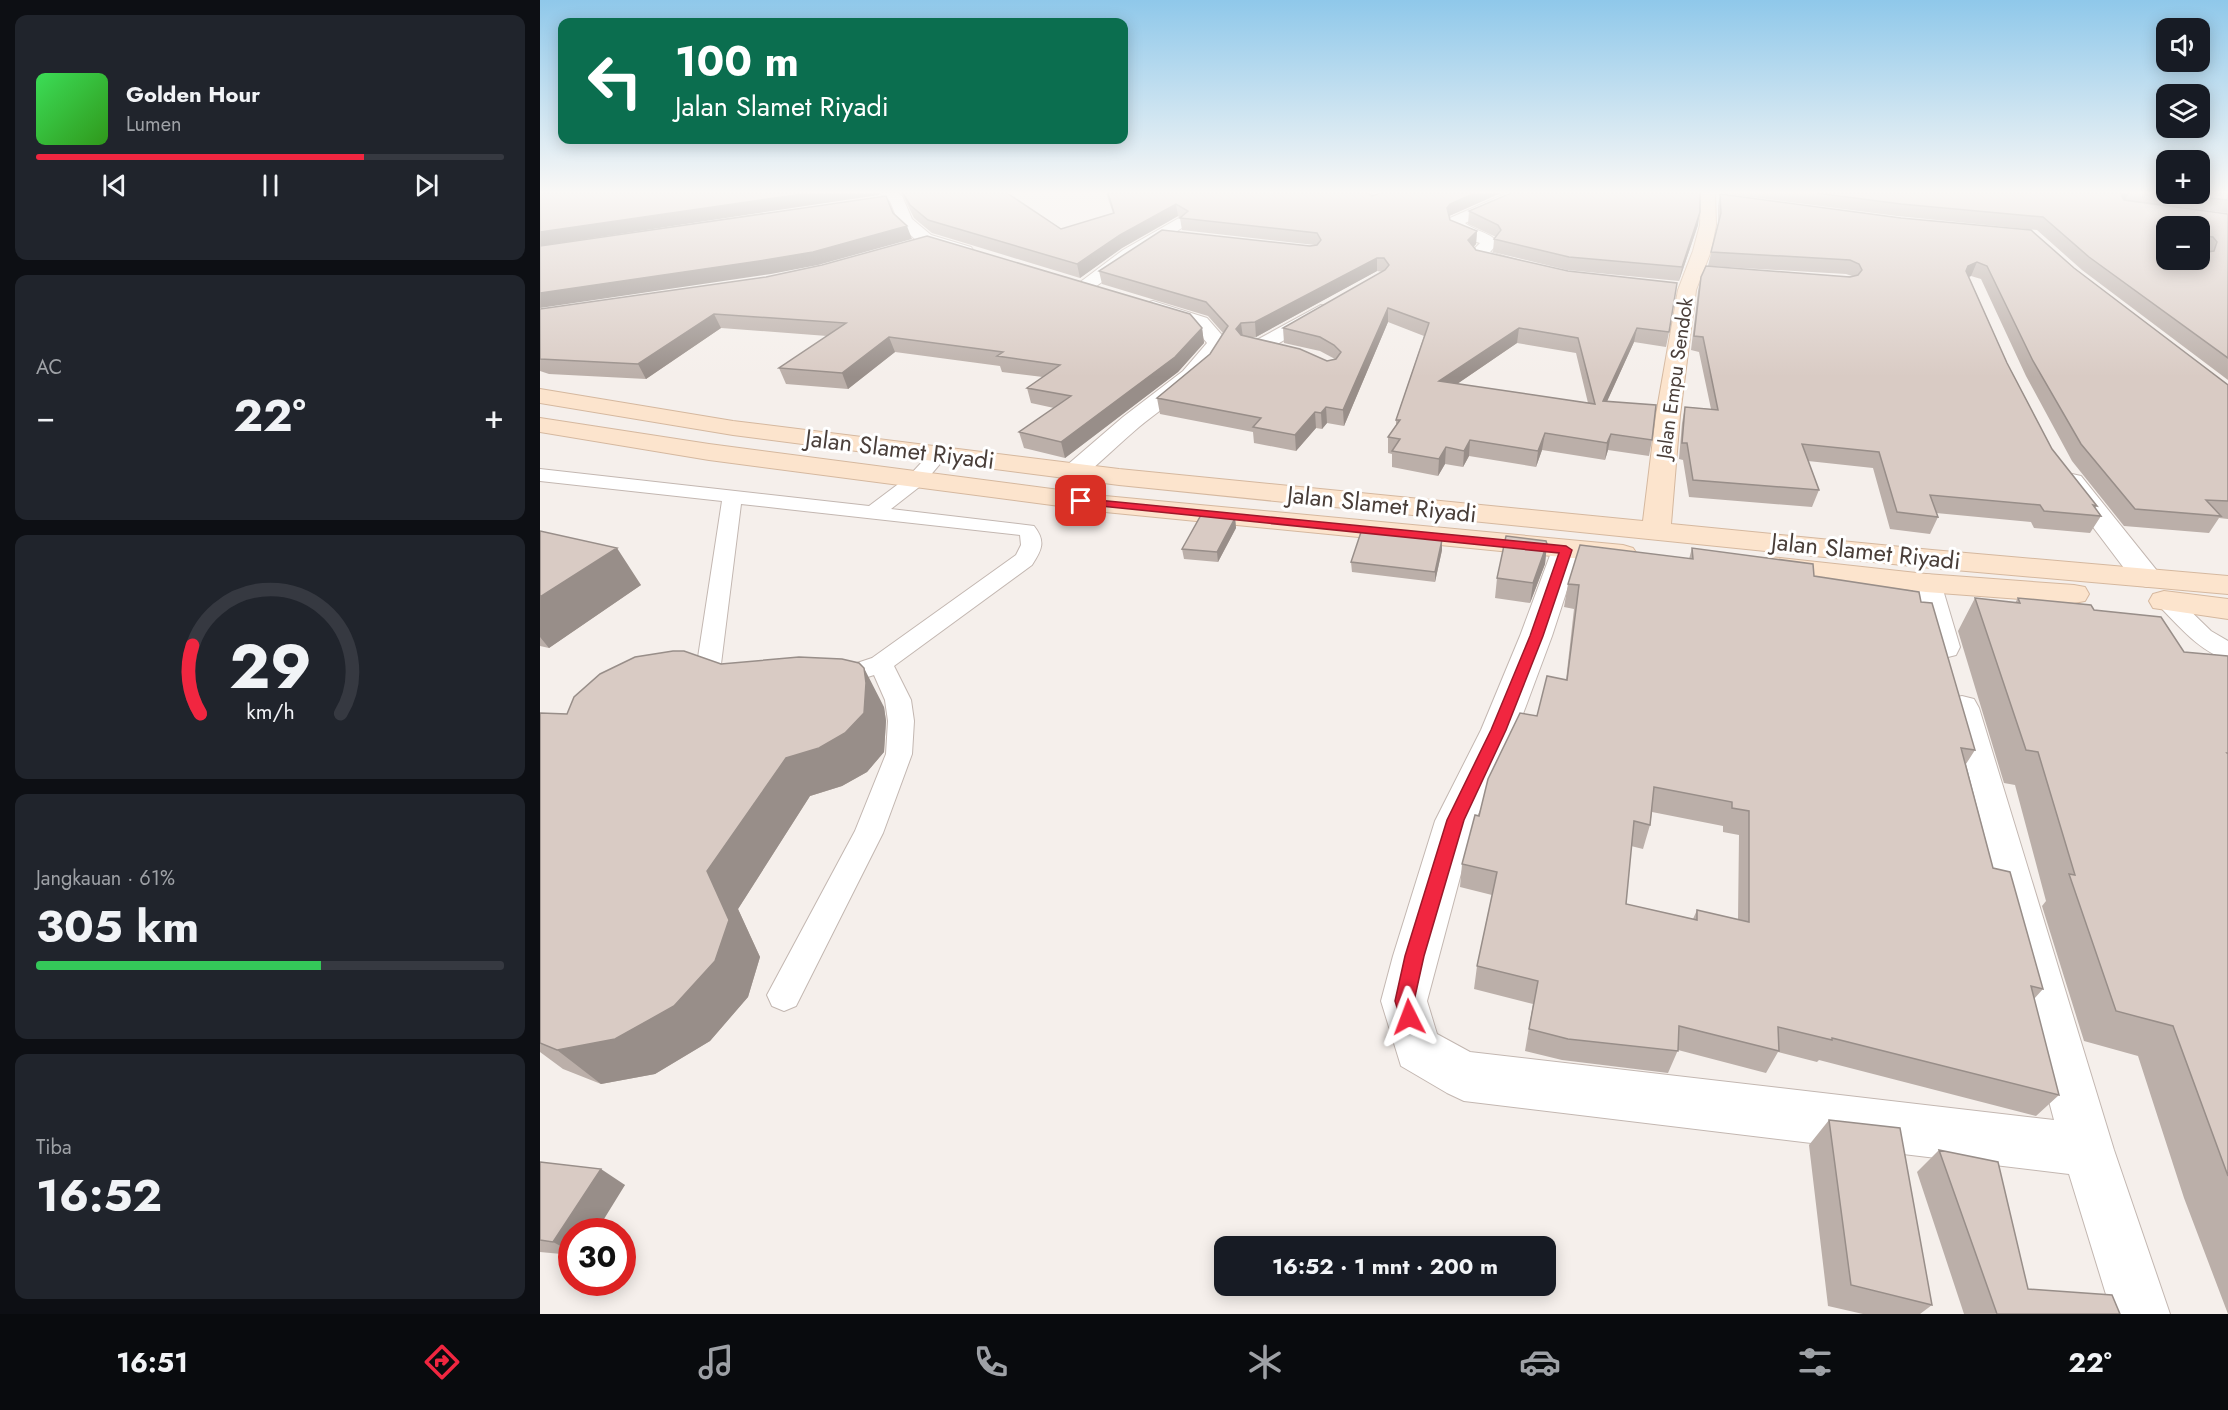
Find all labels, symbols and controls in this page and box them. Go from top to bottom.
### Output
map controls [2156,18,2210,270]
button: sound [2156,18,2210,72]
text: 100 m [675,31,799,92]
icon: left [576,42,654,120]
text: Golden Hour [126,78,260,110]
button: layers [2156,84,2210,138]
text: Jalan Slamet Riyadi [675,87,889,126]
text: Lumen [126,110,182,139]
button: + [2156,150,2210,204]
icon: previous [98,169,131,202]
icon: pause [254,169,287,202]
icon: next [410,169,443,202]
button: − [2156,216,2210,270]
street label: Jalan Empu Sendok [1649,295,1701,463]
text: AC [36,353,62,382]
text: 22° [233,383,306,448]
text: − [36,393,55,440]
text: + [484,393,504,440]
street label: Jalan Slamet Riyadi [801,420,996,478]
pin [1055,475,1106,526]
street label: Jalan Slamet Riyadi [1283,476,1478,531]
icon: arrive [1064,484,1097,517]
street label: Jalan Slamet Riyadi [1767,523,1962,578]
text: 29 [229,621,311,711]
text: km/h [246,696,294,727]
text: Jangkauan · 61% [36,864,175,893]
text: 305 km [36,894,199,959]
position arrow [1377,985,1441,1049]
text: Tiba [36,1133,72,1162]
text: 16:52 [36,1163,162,1228]
speed limit sign: 30 [558,1218,636,1296]
text: 16:52 · 1 mnt · 200 m [1272,1250,1498,1282]
icon: directions [421,1341,463,1383]
icon: music [695,1341,737,1383]
icon: phone [970,1341,1012,1383]
icon: climate [1244,1341,1286,1383]
icon: car [1519,1341,1561,1383]
icon: filters [1794,1341,1836,1383]
text: 16:51 [116,1343,188,1382]
text: 22° [2068,1343,2112,1382]

